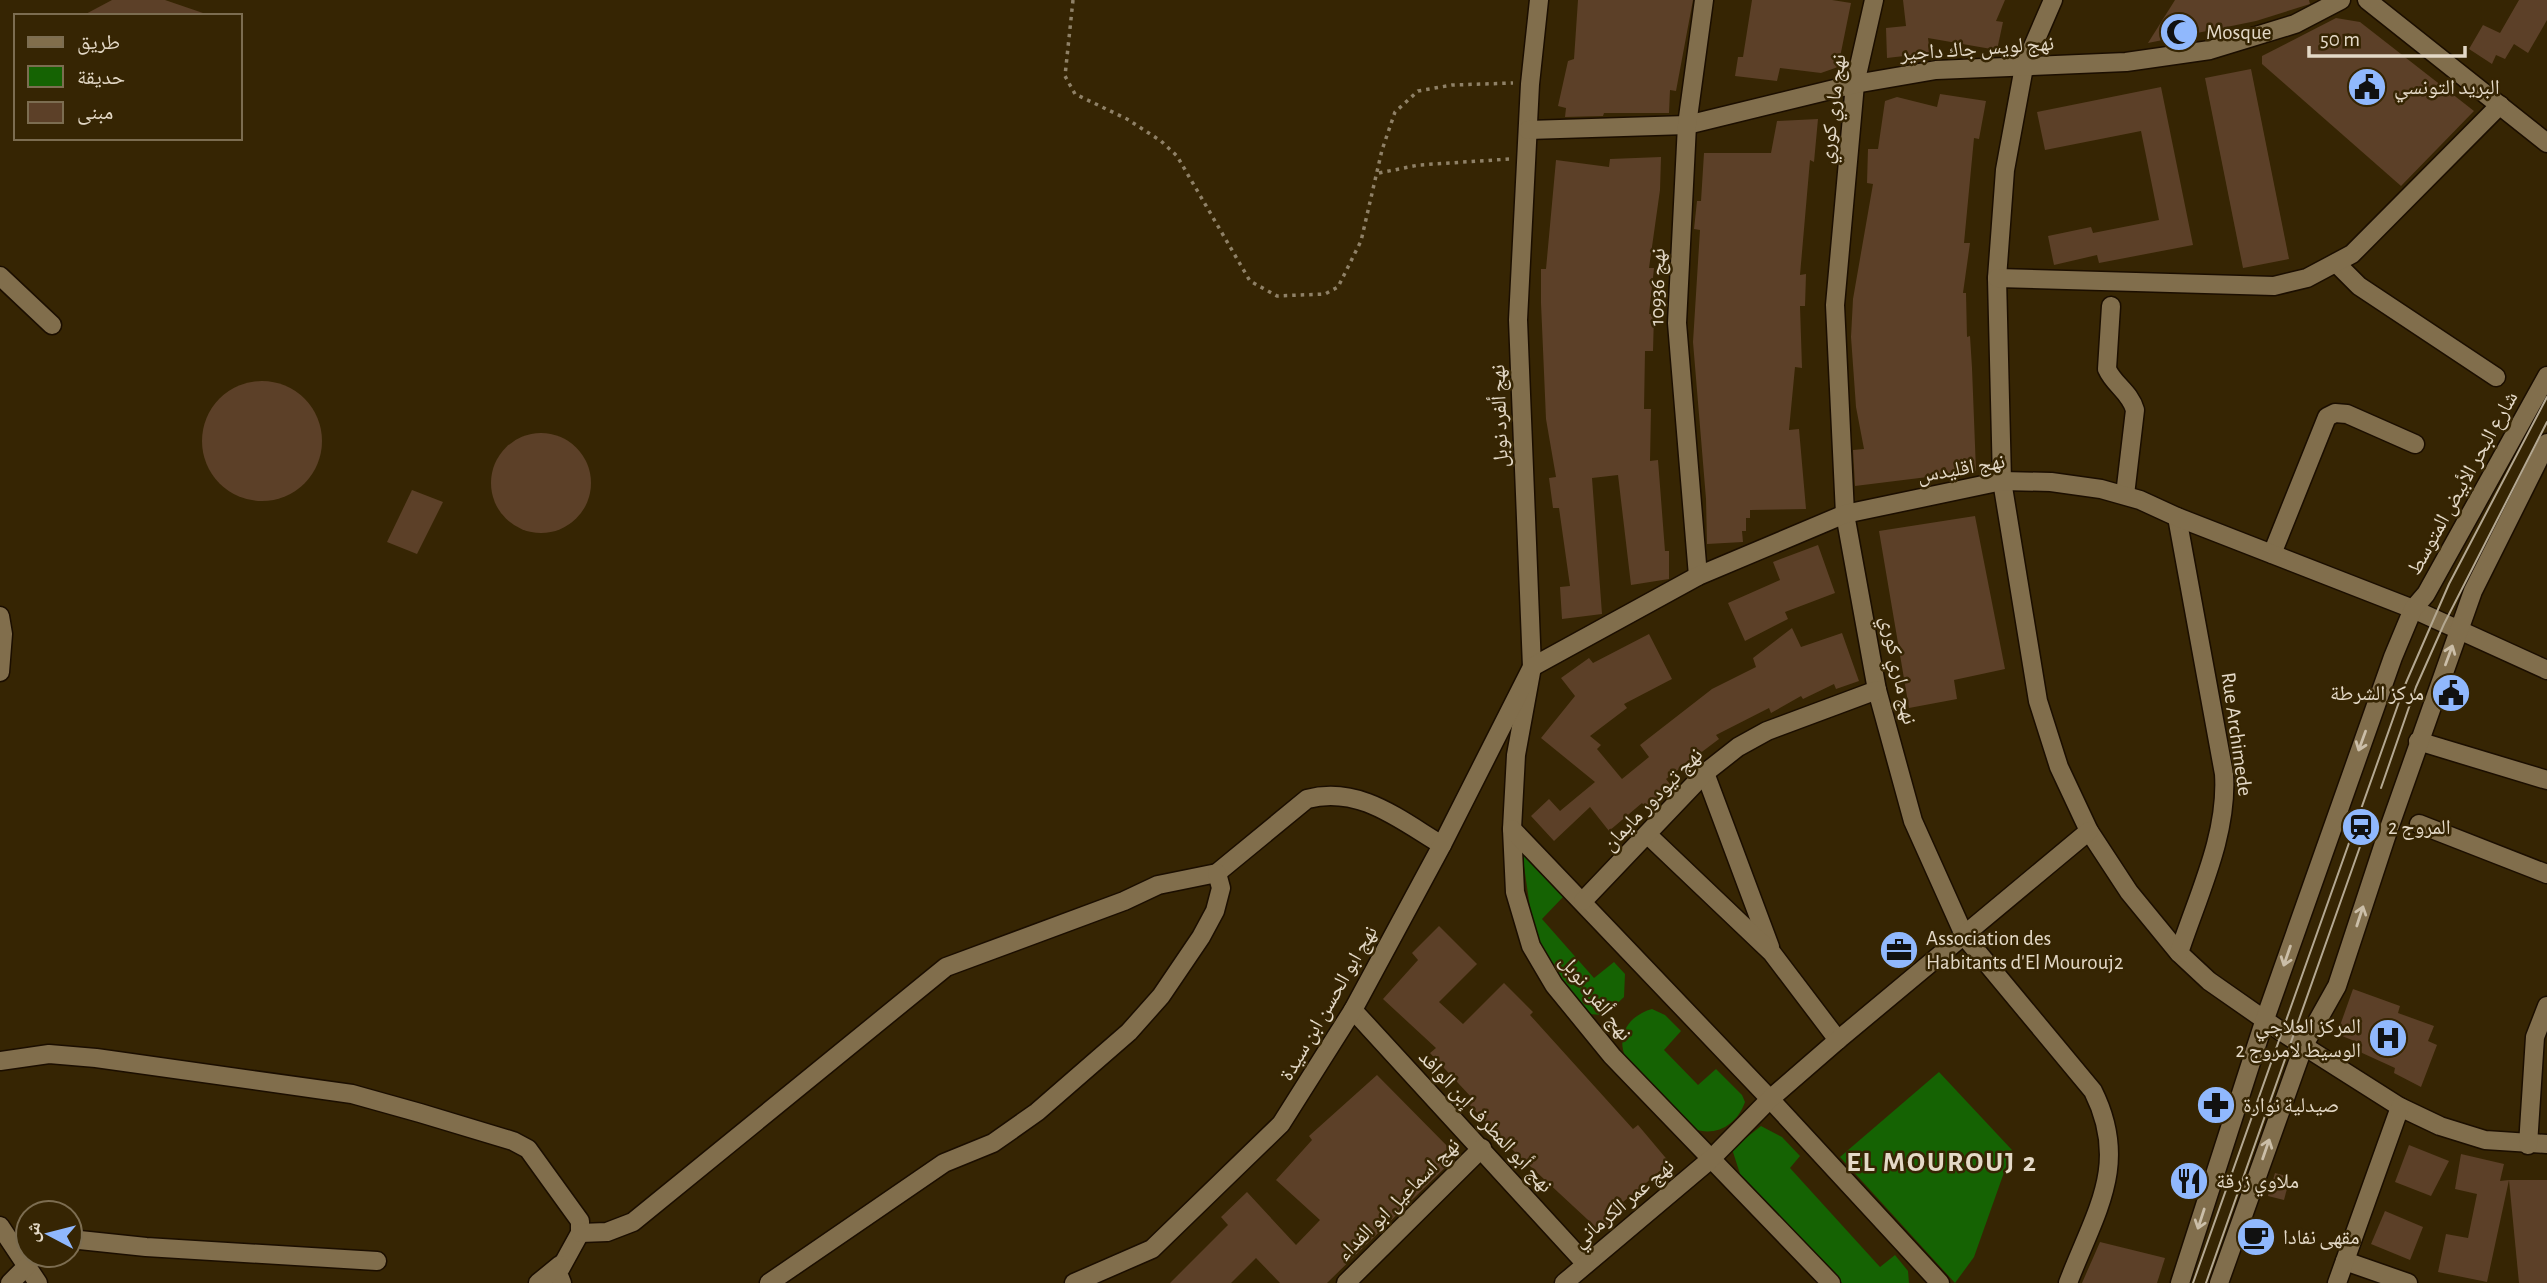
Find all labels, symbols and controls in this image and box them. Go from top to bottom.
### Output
mosque icon: Mosque [2158,11,2200,53]
legend [14,14,242,140]
scale bar [2309,14,2465,58]
place label: Mosque [2206,22,2271,43]
text: 50 m [2320,29,2360,50]
text: طريق [77,32,120,55]
street label: نهج لويس جاك داجير [1898,33,2055,66]
street label: نهج ماري كوري [1815,53,1855,166]
public building icon: البريد التونسي [2346,66,2388,108]
text: حديقة [77,67,125,88]
place label: البريد التونسي [2394,77,2500,103]
text: مبنى [77,102,113,125]
street label: نهج 10936 [1646,248,1671,326]
street label: نهج ألفرد نوبل [1485,364,1514,468]
street label: شارع البحر الأبيض المتوسط [2403,388,2523,580]
street label: نهج اقليدس [1915,450,2007,489]
street label: نهج ماري كوري [1872,614,1920,727]
one-way arrow [2444,644,2456,666]
street label: Rue Archimede [2217,671,2256,797]
public building icon: مركز الشرطة [2430,672,2472,714]
place label: مركز الشرطة [2330,683,2424,704]
one-way arrow [2355,730,2367,752]
street label: نهج تيودور مايمان [1598,744,1708,856]
station icon: المروج 2 [2340,806,2382,848]
place label: المروج 2 [2388,817,2451,840]
one-way arrow [2355,906,2367,928]
street label: نهج ابو الحسن ابن سيدة [1276,922,1383,1085]
place label: Association des Habitants d'El Mourouj2 [1926,928,2123,973]
office icon: Association des Habitants d'El Mourouj2 [1878,929,1920,971]
one-way arrow [2280,945,2293,967]
street label: نهج ألفرد نوبل [1554,949,1638,1046]
place label: المركز العلاجي الوسيط لامروج 2 [2235,1016,2361,1063]
hospital icon: المركز العلاجي الوسيط لامروج 2 [2367,1017,2409,1059]
street label: نهج أبو المطرف إبن الوافد [1412,1044,1559,1199]
pharmacy icon: صيدلية نوارة [2195,1084,2237,1126]
place label: صيدلية نوارة [2243,1095,2339,1116]
street label: نهج اسماعيل ابو الفداء [1333,1134,1465,1266]
one-way arrow [2261,1139,2273,1161]
district label: EL MOUROUJ 2 [1846,1149,2038,1177]
street label: نهج عمر الكرماني [1569,1155,1681,1256]
restaurant icon: ملاوي زرقة [2168,1160,2210,1202]
place label: ملاوي زرقة [2216,1171,2299,1197]
north arrow [14,1199,84,1269]
one-way arrow [2193,1207,2206,1229]
cafe icon: مقهى نفادا [2235,1216,2277,1258]
text: ش [23,1221,45,1243]
place label: مقهى نفادا [2283,1227,2360,1250]

